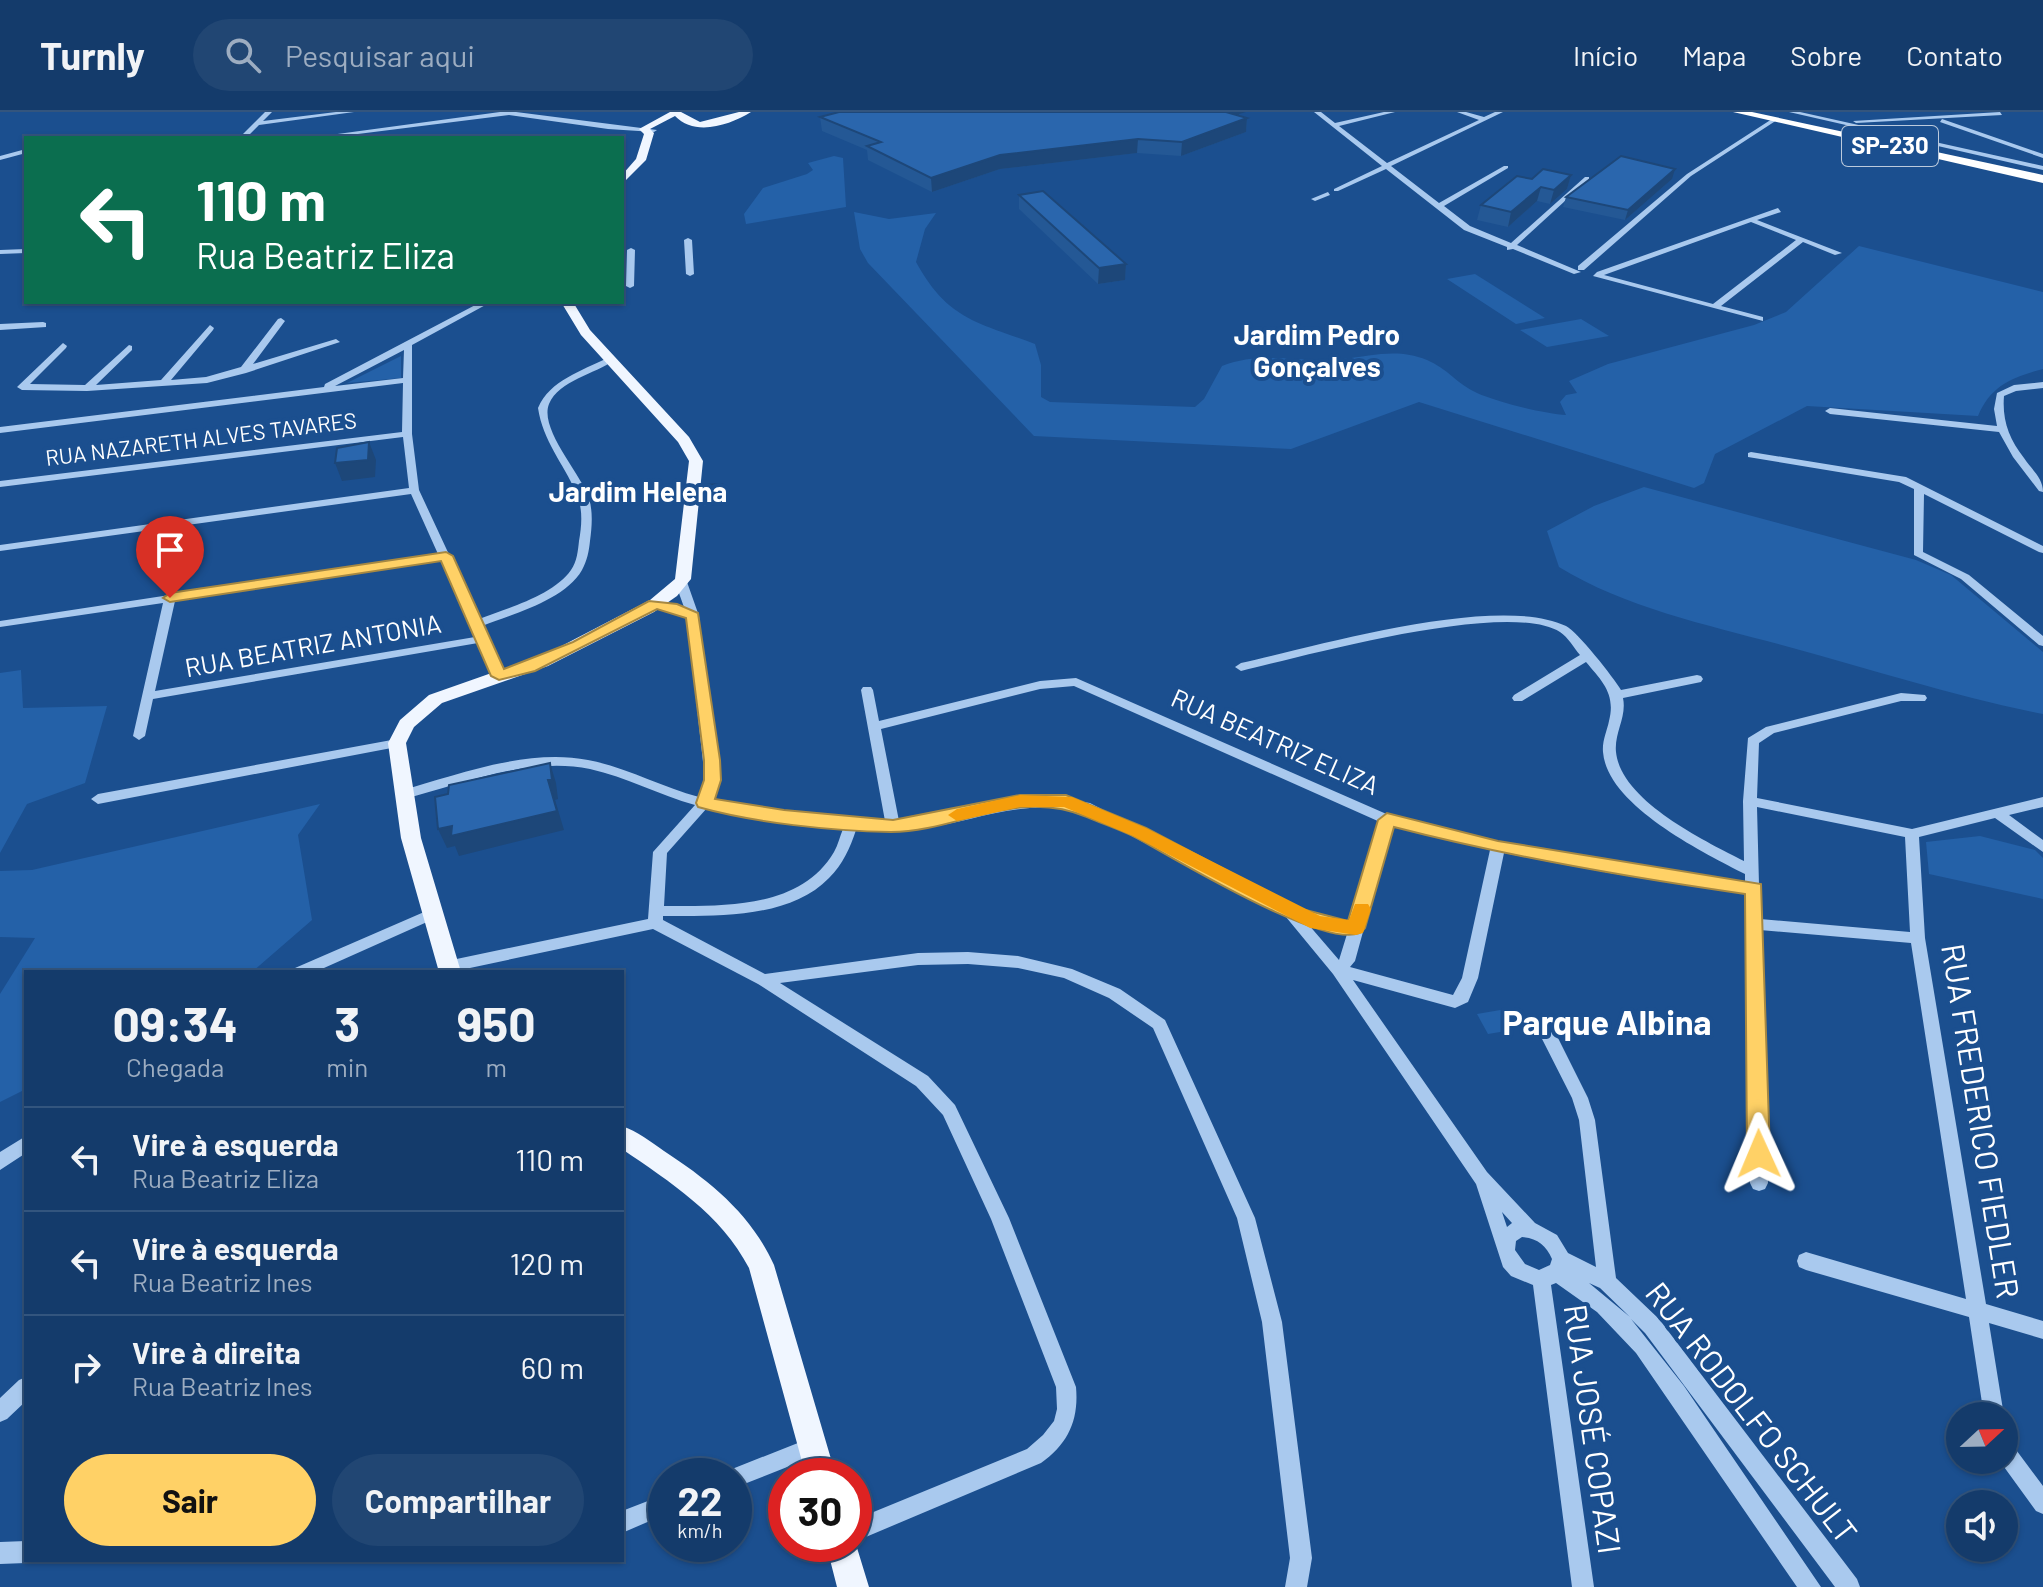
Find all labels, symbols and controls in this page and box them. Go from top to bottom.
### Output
search box [193,19,753,91]
text: Turnly [40,32,145,78]
icon: search [221,33,265,77]
text: Pesquisar aqui [285,37,475,73]
text: Início [1573,38,1638,72]
text: Mapa [1682,38,1746,72]
text: Sobre [1790,38,1862,72]
text: Contato [1906,38,2003,72]
road number: SP-230 [1842,126,1938,166]
text: 110 m [196,165,326,232]
icon: left [64,168,168,272]
text: Rua Beatriz Eliza [196,233,455,276]
district label: Jardim Pedro Gonçalves [1234,317,1400,383]
street label: RUA NAZARETH ALVES TAVARES [44,406,358,470]
district label: Jardim Helena [549,474,727,508]
pin [136,516,204,598]
icon: arrive [148,528,192,572]
street label: RUA BEATRIZ ANTONIA [182,607,443,682]
street label: RUA BEATRIZ ELIZA [1167,681,1384,800]
street label: RUA FREDERICO FIEDLER [1935,941,2029,1301]
text: 09:34 [112,994,238,1052]
text: 3 [334,994,360,1052]
text: 950 [457,994,536,1052]
district label: Parque Albina [1502,1001,1712,1042]
text: Chegada [126,1051,224,1082]
text: min [326,1051,368,1082]
text: m [485,1051,507,1082]
position arrow [1717,1112,1801,1196]
text: Vire à esquerda [132,1126,339,1162]
icon: left [64,1137,108,1181]
text: 110 m [515,1141,584,1177]
text: Rua Beatriz Eliza [132,1162,319,1193]
text: Vire à esquerda [132,1230,339,1266]
icon: left [64,1241,108,1285]
text: 120 m [510,1245,584,1281]
text: Rua Beatriz Ines [132,1266,313,1297]
street label: RUA RODOLFO SCHULT [1639,1274,1866,1550]
street label: RUA JOSÉ COPAZI [1558,1301,1630,1556]
text: Vire à direita [132,1334,301,1370]
icon: right [64,1345,108,1389]
text: 60 m [521,1349,584,1385]
text: Rua Beatriz Ines [132,1370,313,1401]
north arrow [1946,1402,2018,1474]
map controls [1946,1402,2018,1562]
button: Sair [64,1454,316,1546]
button: Compartilhar [332,1454,584,1546]
speed limit sign: 30 [768,1458,872,1562]
text: 22 [678,1476,722,1524]
button: sound [1946,1490,2018,1562]
text: km/h [677,1518,723,1542]

